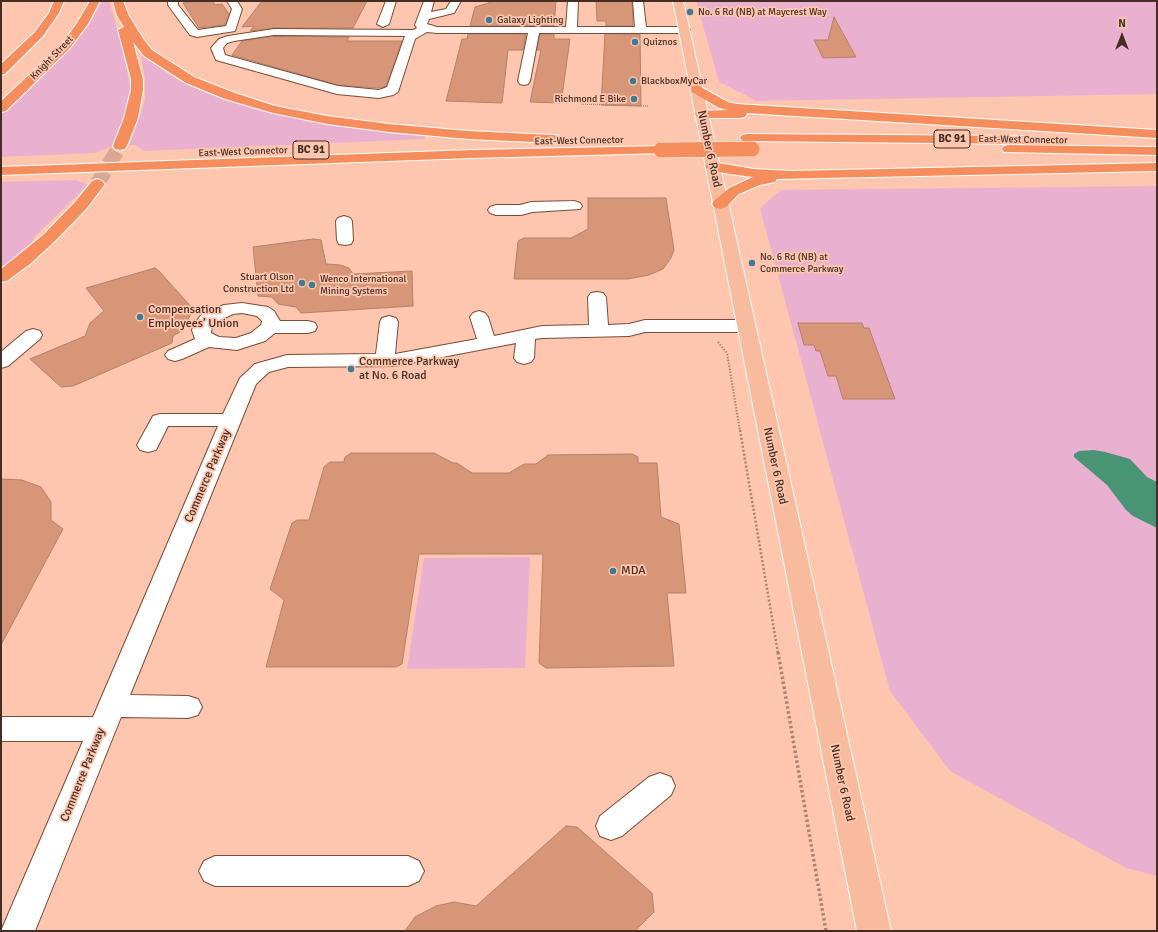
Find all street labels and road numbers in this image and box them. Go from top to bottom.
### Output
street label: Knight Street [28,33,76,83]
street label: Number 6 Road [694,109,724,189]
road number: BC 91 [934,130,970,148]
street label: East-West Connector [978,133,1068,147]
street label: East-West Connector [534,134,624,148]
road number: BC 91 [293,141,329,159]
street label: East-West Connector [198,144,288,160]
street label: Number 6 Road [760,426,790,506]
street label: Commerce Parkway [182,427,234,525]
street label: Commerce Parkway [58,726,108,824]
street label: Number 6 Road [827,743,857,823]

